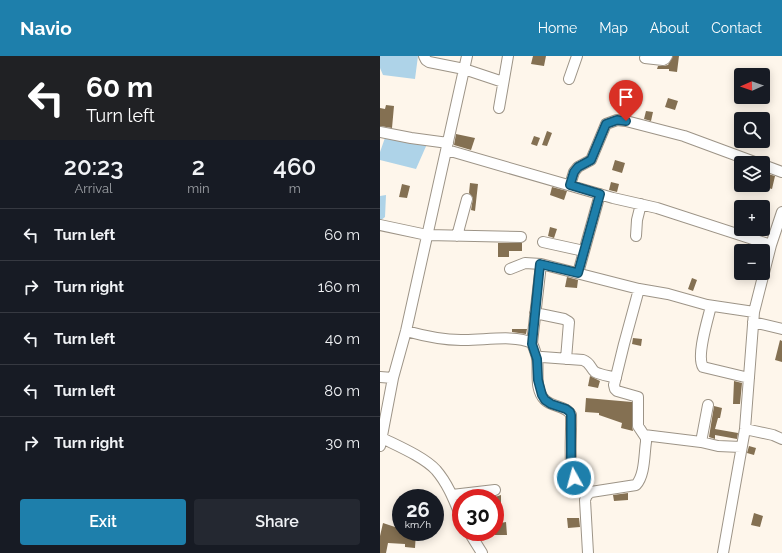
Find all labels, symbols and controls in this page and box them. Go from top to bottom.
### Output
text: Navio [20,17,72,39]
text: Home [538,20,577,36]
text: Map [599,20,628,36]
text: About [650,20,689,36]
text: Contact [711,20,762,36]
north arrow [734,68,770,104]
map controls [734,68,770,280]
text: 60 m [86,71,153,104]
icon: left [20,72,72,124]
pin [609,80,643,121]
icon: arrive [615,86,637,108]
text: Turn left [86,105,155,126]
button: search [734,112,770,148]
text: 20:23 [64,152,123,181]
text: 2 [192,152,205,181]
text: 460 [273,152,316,181]
button: layers [734,156,770,192]
text: Arrival [75,181,113,196]
text: min [187,181,210,196]
text: m [289,181,301,196]
button: + [734,200,770,236]
icon: left [20,224,42,246]
text: Turn left [54,226,115,244]
text: 60 m [324,226,360,244]
button: − [734,244,770,280]
icon: right [20,276,42,298]
text: Turn right [54,278,124,296]
text: 160 m [318,278,360,296]
icon: left [20,328,42,350]
text: Turn left [54,330,115,348]
text: 40 m [325,330,360,348]
icon: left [20,380,42,402]
text: Turn left [54,382,115,400]
text: 80 m [324,382,360,400]
icon: right [20,432,42,454]
text: Turn right [54,434,124,452]
text: 30 m [325,434,360,452]
position arrow [553,457,595,499]
speed limit sign: 30 [452,489,504,541]
text: 26 [406,498,430,522]
button: Exit [20,499,186,545]
button: Share [194,499,360,545]
text: km/h [405,519,431,530]

